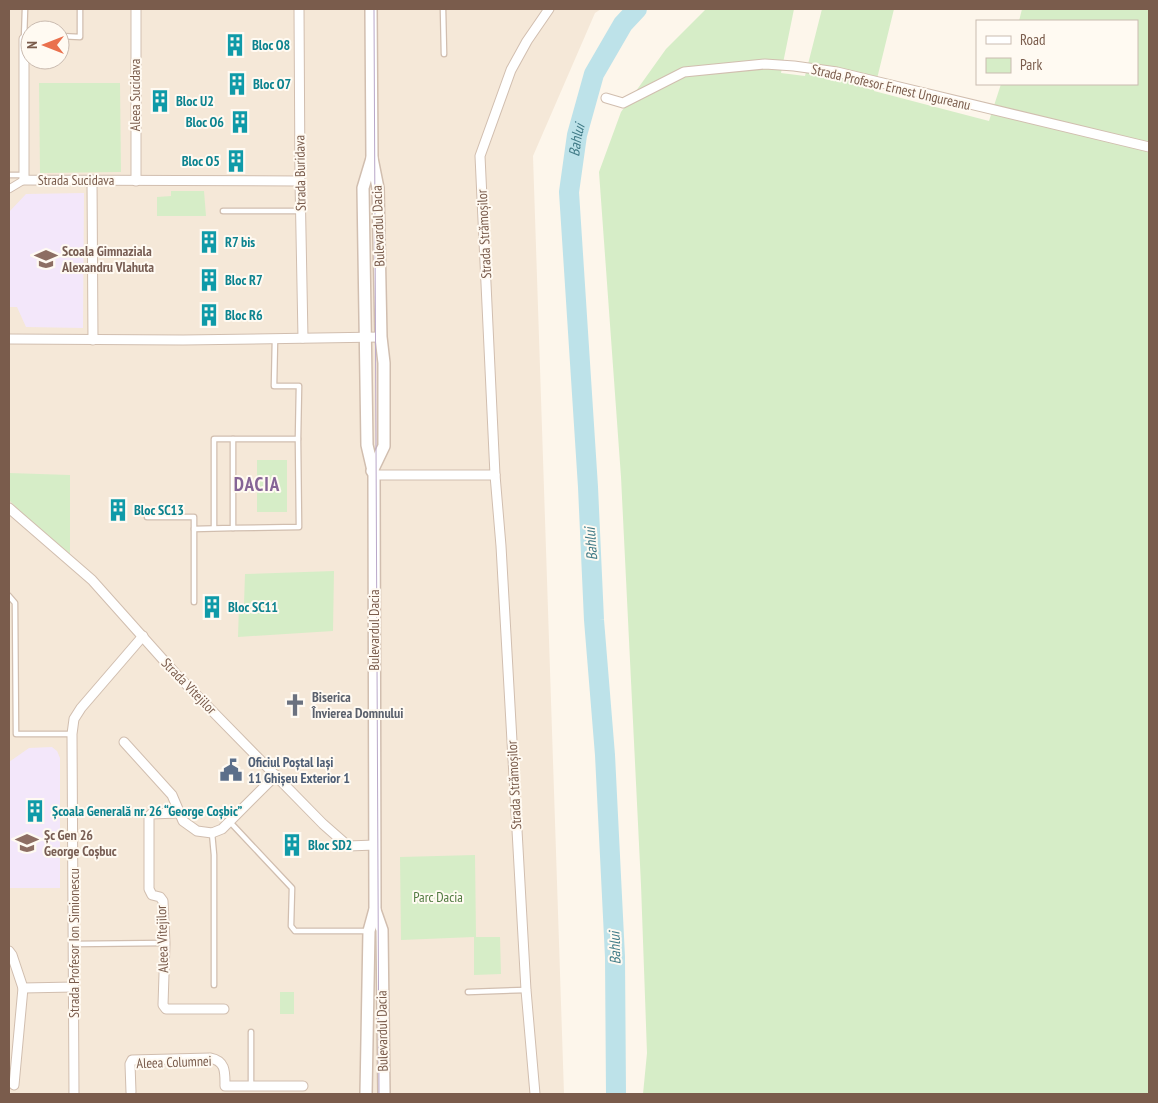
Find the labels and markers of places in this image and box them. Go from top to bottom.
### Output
building icon: Bloc O8 [222,32,248,58]
place label: Bloc O8 [252,36,290,54]
building icon: Bloc O7 [224,71,250,97]
place label: Bloc O7 [253,75,292,93]
building icon: Bloc U2 [147,88,173,114]
place label: Bloc U2 [176,92,214,110]
building icon: Bloc O6 [227,109,253,135]
place label: Bloc O6 [186,113,224,131]
building icon: Bloc O5 [223,148,249,174]
place label: Bloc O5 [182,152,220,170]
building icon: R7 bis [196,229,222,255]
place label: R7 bis [225,233,255,251]
place label: Scoala Gimnaziala Alexandru Vlahuta [61,242,154,276]
school or university icon: Scoala Gimnaziala Alexandru Vlahuta [33,246,59,272]
building icon: Bloc R7 [196,267,222,293]
place label: Bloc R7 [225,271,263,289]
building icon: Bloc R6 [196,302,222,328]
place label: Bloc R6 [225,306,263,324]
building icon: Bloc SC13 [105,497,131,523]
place label: Bloc SC13 [134,501,184,519]
building icon: Bloc SC11 [199,594,225,620]
place label: Bloc SC11 [228,598,278,616]
place label: Biserica Învierea Domnului [311,688,403,722]
church icon: Biserica Învierea Domnului [282,692,308,718]
place label: Oficiul Poștal Iași 11 Ghișeu Exterior 1 [248,753,350,787]
public building icon: Oficiul Poștal Iași 11 Ghișeu Exterior 1 [218,757,244,783]
building icon: Școala Generală nr. 26 “George Coșbic” [22,798,48,824]
place label: Școala Generală nr. 26 “George Coșbic” [52,802,243,820]
place label: Șc Gen 26 George Coșbuc [44,826,117,860]
school or university icon: Șc Gen 26 George Coșbuc [14,830,40,856]
building icon: Bloc SD2 [279,832,305,858]
place label: Bloc SD2 [308,836,352,854]

